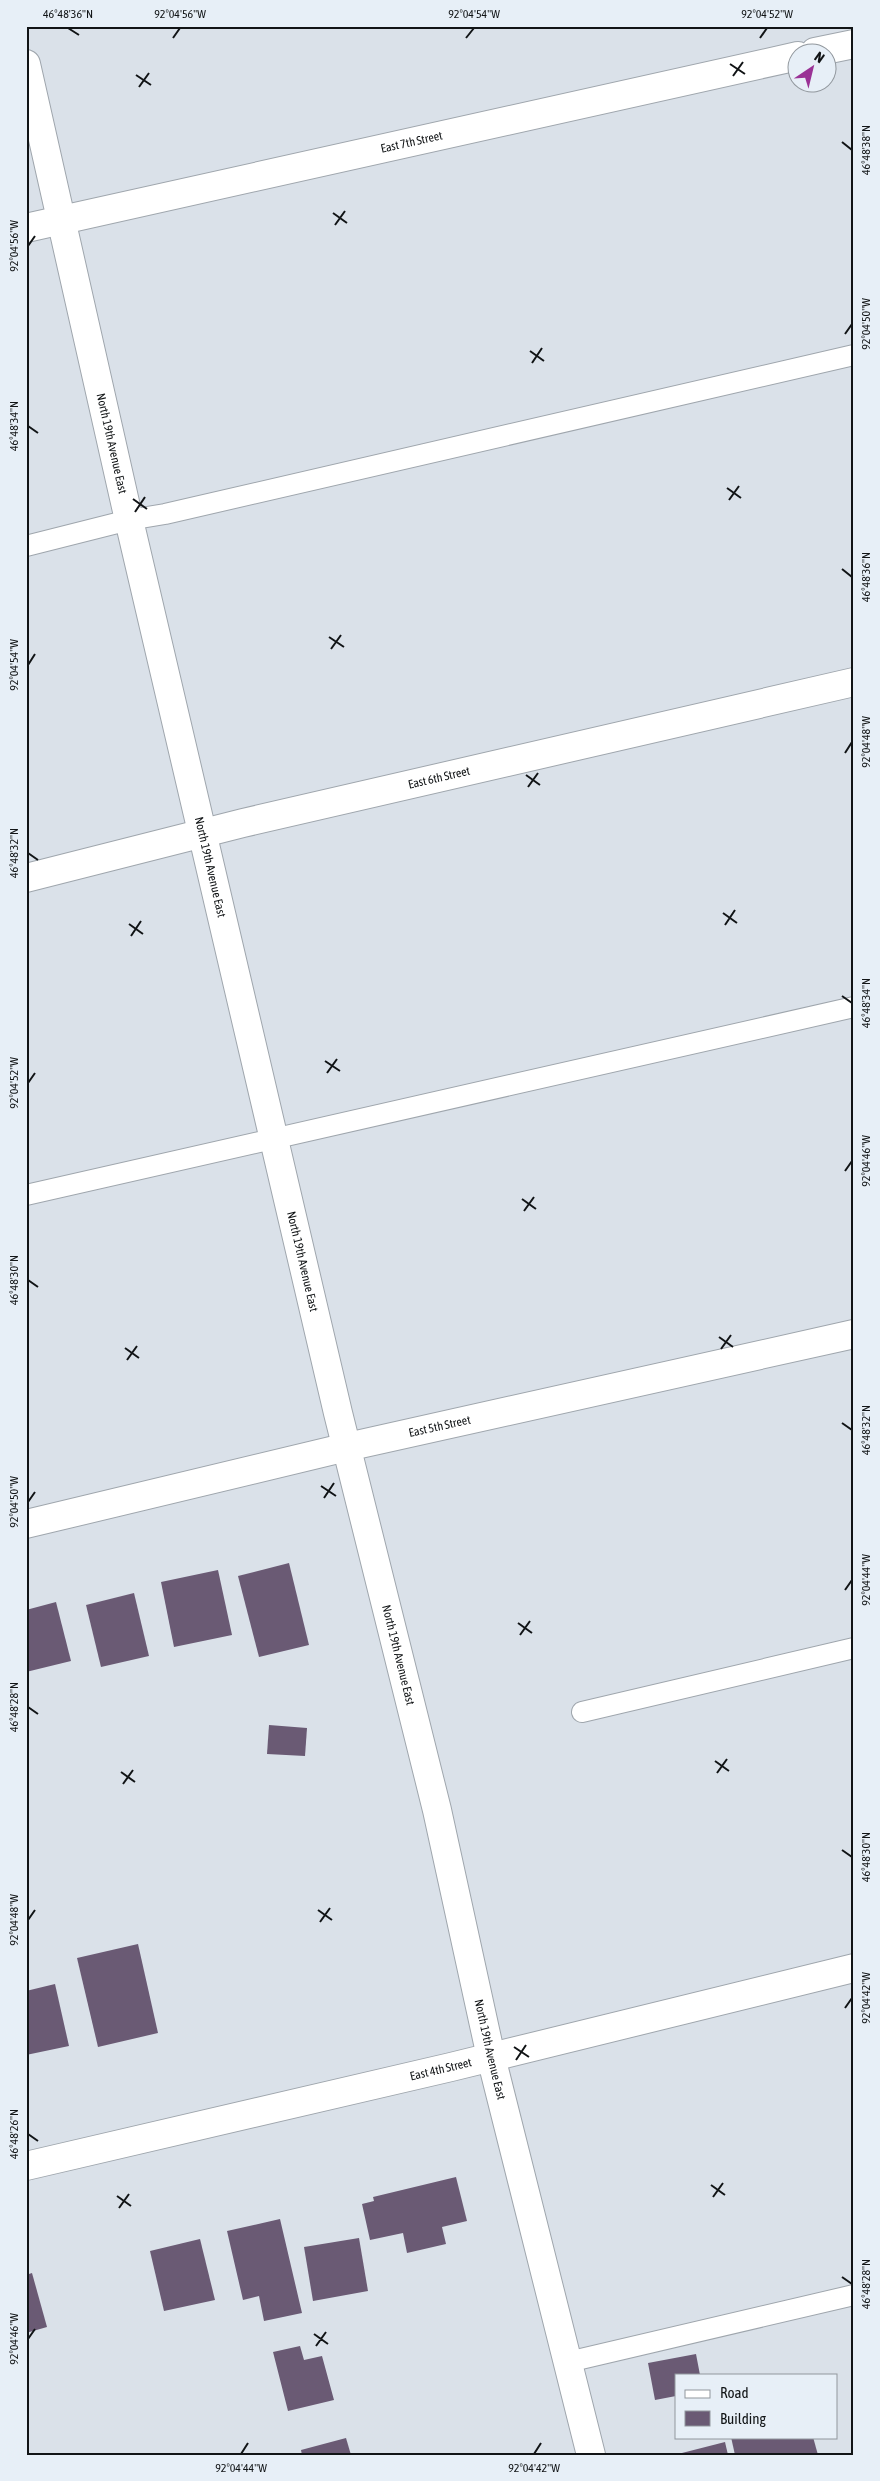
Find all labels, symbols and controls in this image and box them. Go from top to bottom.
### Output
text: 46°48'36"N [43,7,93,21]
text: 92°04'56"W [154,7,206,21]
text: 92°04'54"W [448,7,500,21]
text: 92°04'52"W [741,7,793,21]
north arrow [788,42,838,92]
text: N [811,48,827,66]
text: 46°48'38"N [859,125,873,175]
street label: East 7th Street [379,128,444,156]
text: 92°04'56"W [7,220,21,272]
text: 92°04'50"W [859,298,873,350]
street label: North 19th Avenue East [94,392,130,496]
text: 46°48'34"N [7,401,21,451]
text: 46°48'36"N [859,552,873,602]
text: 92°04'54"W [7,639,21,691]
text: 92°04'48"W [859,716,873,768]
street label: East 6th Street [407,764,472,792]
street label: North 19th Avenue East [192,816,229,919]
text: 46°48'32"N [7,828,21,878]
text: 46°48'34"N [859,978,873,1028]
text: 92°04'52"W [7,1057,21,1109]
text: 92°04'46"W [859,1135,873,1187]
street label: North 19th Avenue East [284,1210,321,1314]
text: 46°48'30"N [7,1255,21,1305]
text: 46°48'32"N [859,1405,873,1455]
street label: East 5th Street [407,1413,472,1440]
text: 92°04'50"W [7,1476,21,1528]
text: 92°04'44"W [859,1554,873,1606]
street label: North 19th Avenue East [379,1603,418,1707]
text: 46°48'28"N [7,1682,21,1732]
text: 46°48'30"N [859,1832,873,1882]
text: 92°04'48"W [7,1894,21,1946]
text: 92°04'42"W [859,1972,873,2024]
street label: North 19th Avenue East [472,1998,509,2102]
street label: East 4th Street [409,2055,474,2083]
text: 46°48'26"N [7,2109,21,2159]
text: 46°48'28"N [859,2259,873,2309]
text: 92°04'46"W [7,2313,21,2365]
legend [675,2374,838,2438]
text: Road [720,2384,749,2401]
text: Building [720,2410,766,2427]
text: 92°04'44"W [215,2461,267,2475]
text: 92°04'42"W [508,2461,560,2475]

